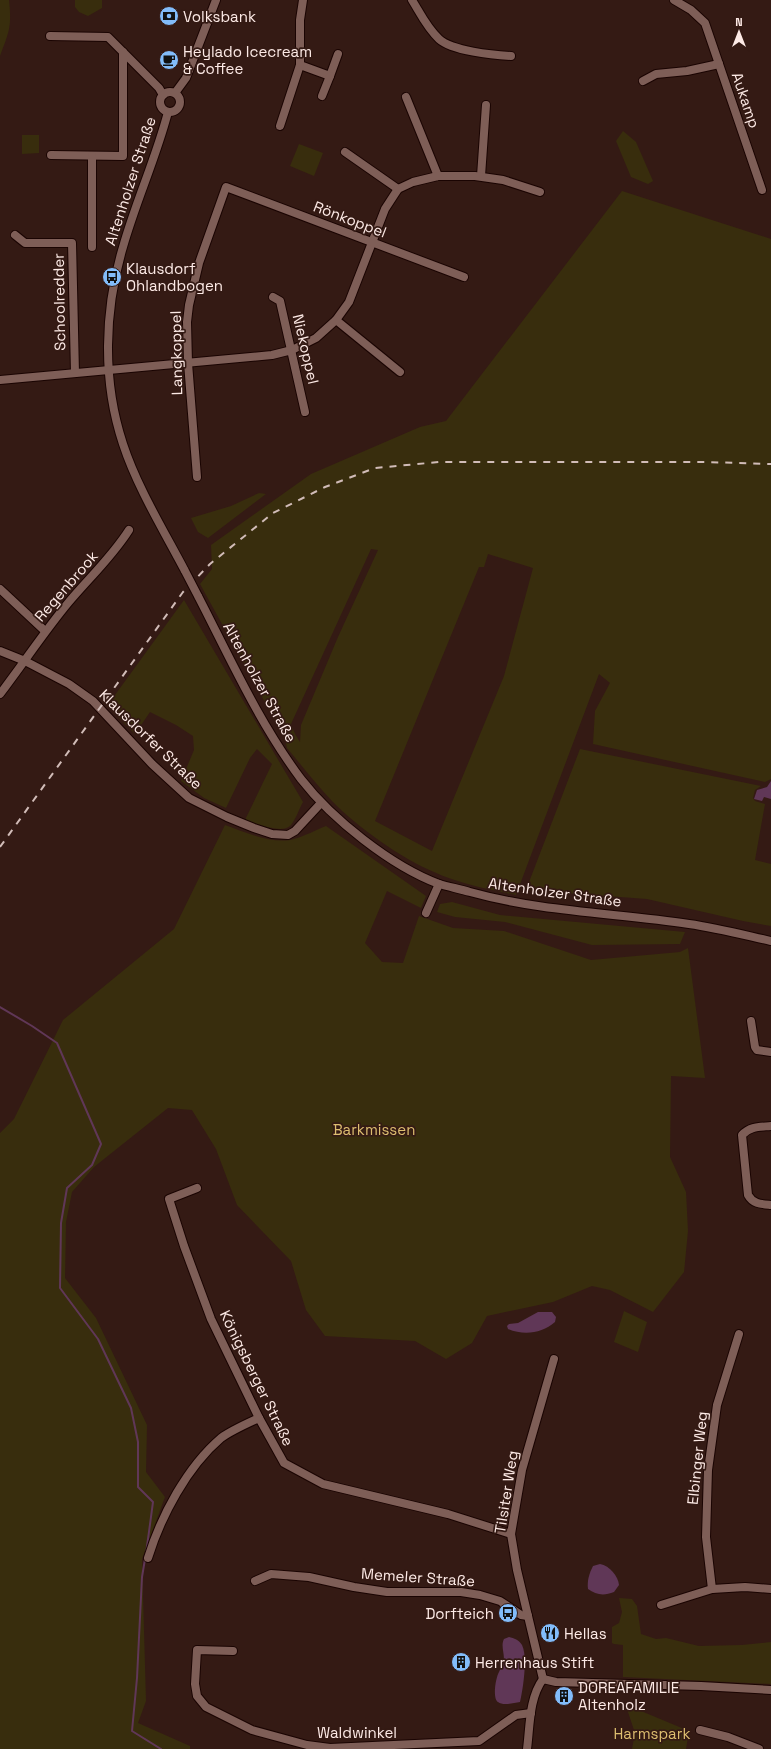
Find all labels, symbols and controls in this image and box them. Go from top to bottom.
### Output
bank icon: Volksbank [158,5,180,27]
place label: Volksbank [183,7,256,26]
north arrow [719,12,759,52]
text: N [735,15,743,29]
place label: Heylado Icecream & Coffee [183,42,312,78]
cafe icon: Heylado Icecream & Coffee [158,49,180,71]
street label: Aukamp [728,70,764,130]
street label: Altenholzer Straße [100,114,160,248]
street label: Rönkoppel [311,196,389,242]
street label: Schoolredder [49,253,69,351]
place label: Klausdorf Ohlandbogen [126,259,223,295]
bus stop icon: Klausdorf Ohlandbogen [101,266,123,288]
street label: Langkoppel [166,311,186,395]
street label: Niekoppel [289,312,323,386]
street label: Regenbrook [30,547,102,625]
street label: Altenholzer Straße [219,619,301,745]
street label: Klausdorfer Straße [95,685,207,793]
street label: Altenholzer Straße [487,873,623,911]
park label: Barkmissen [333,1120,415,1139]
street label: Königsberger Straße [216,1307,298,1449]
street label: Elbinger Weg [683,1410,711,1506]
street label: Tilsiter Weg [490,1449,522,1535]
street label: Memeler Straße [360,1564,476,1590]
bus stop icon: Dorfteich [497,1602,519,1624]
place label: Dorfteich [425,1604,494,1623]
restaurant icon: Hellas [539,1622,561,1644]
place label: Hellas [564,1624,607,1643]
building icon: Herrenhaus Stift [450,1651,472,1673]
place label: Herrenhaus Stift [475,1653,595,1672]
place label: DOREAFAMILIE Altenholz [578,1678,679,1714]
building icon: DOREAFAMILIE Altenholz [553,1685,575,1707]
street label: Waldwinkel [317,1723,397,1742]
park label: Harmspark [614,1724,690,1743]

